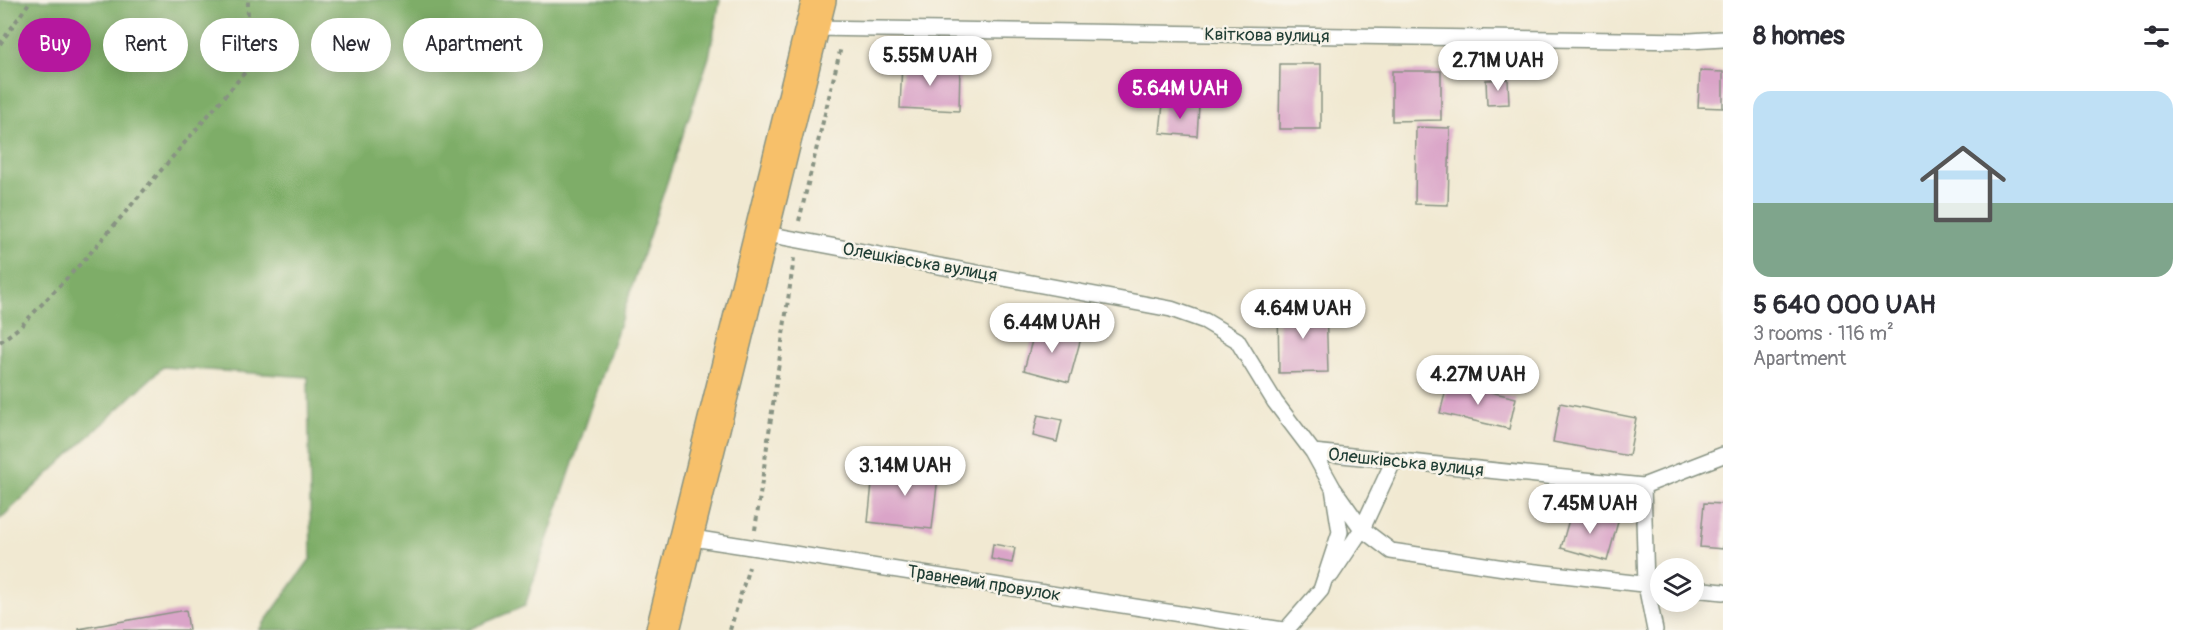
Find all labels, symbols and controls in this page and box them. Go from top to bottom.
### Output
chip: Buy [18,18,91,72]
chip: Rent [103,18,188,72]
chip: Filters [200,18,299,72]
chip: New [311,18,391,72]
chip: Apartment [403,18,543,72]
text: 8 homes [1753,20,1845,52]
icon: filters [2140,20,2173,53]
street label: Квіткова вулиця [1204,23,1330,48]
pin: 5.55M UAH [861,36,999,87]
pin: 2.71M UAH [1429,41,1567,92]
text: 5.55M UAH [883,43,977,68]
text: 2.71M UAH [1452,48,1544,73]
pin: 5.64M UAH [1111,69,1249,120]
text: 5.64M UAH [1132,76,1228,101]
icon: home [1909,130,2017,238]
street label: Олешківська вулиця [841,238,999,287]
pin: 4.64M UAH [1234,289,1372,340]
text: 5 640 000 UAH [1753,289,1936,321]
text: 4.64M UAH [1255,296,1351,321]
pin: 6.44M UAH [983,303,1121,354]
text: 6.44M UAH [1004,310,1100,335]
text: 3 rooms · 116 m² [1753,321,1894,346]
text: Apartment [1753,346,1846,371]
pin: 4.27M UAH [1409,355,1547,406]
text: 4.27M UAH [1430,362,1526,387]
street label: Олешківська вулиця [1327,443,1485,482]
pin: 3.14M UAH [836,446,974,497]
text: 3.14M UAH [859,453,951,478]
pin: 7.45M UAH [1521,484,1659,535]
text: 7.45M UAH [1542,491,1638,516]
map controls [1650,558,1704,612]
button: layers [1650,558,1704,612]
street label: Травневий провулок [905,560,1062,607]

